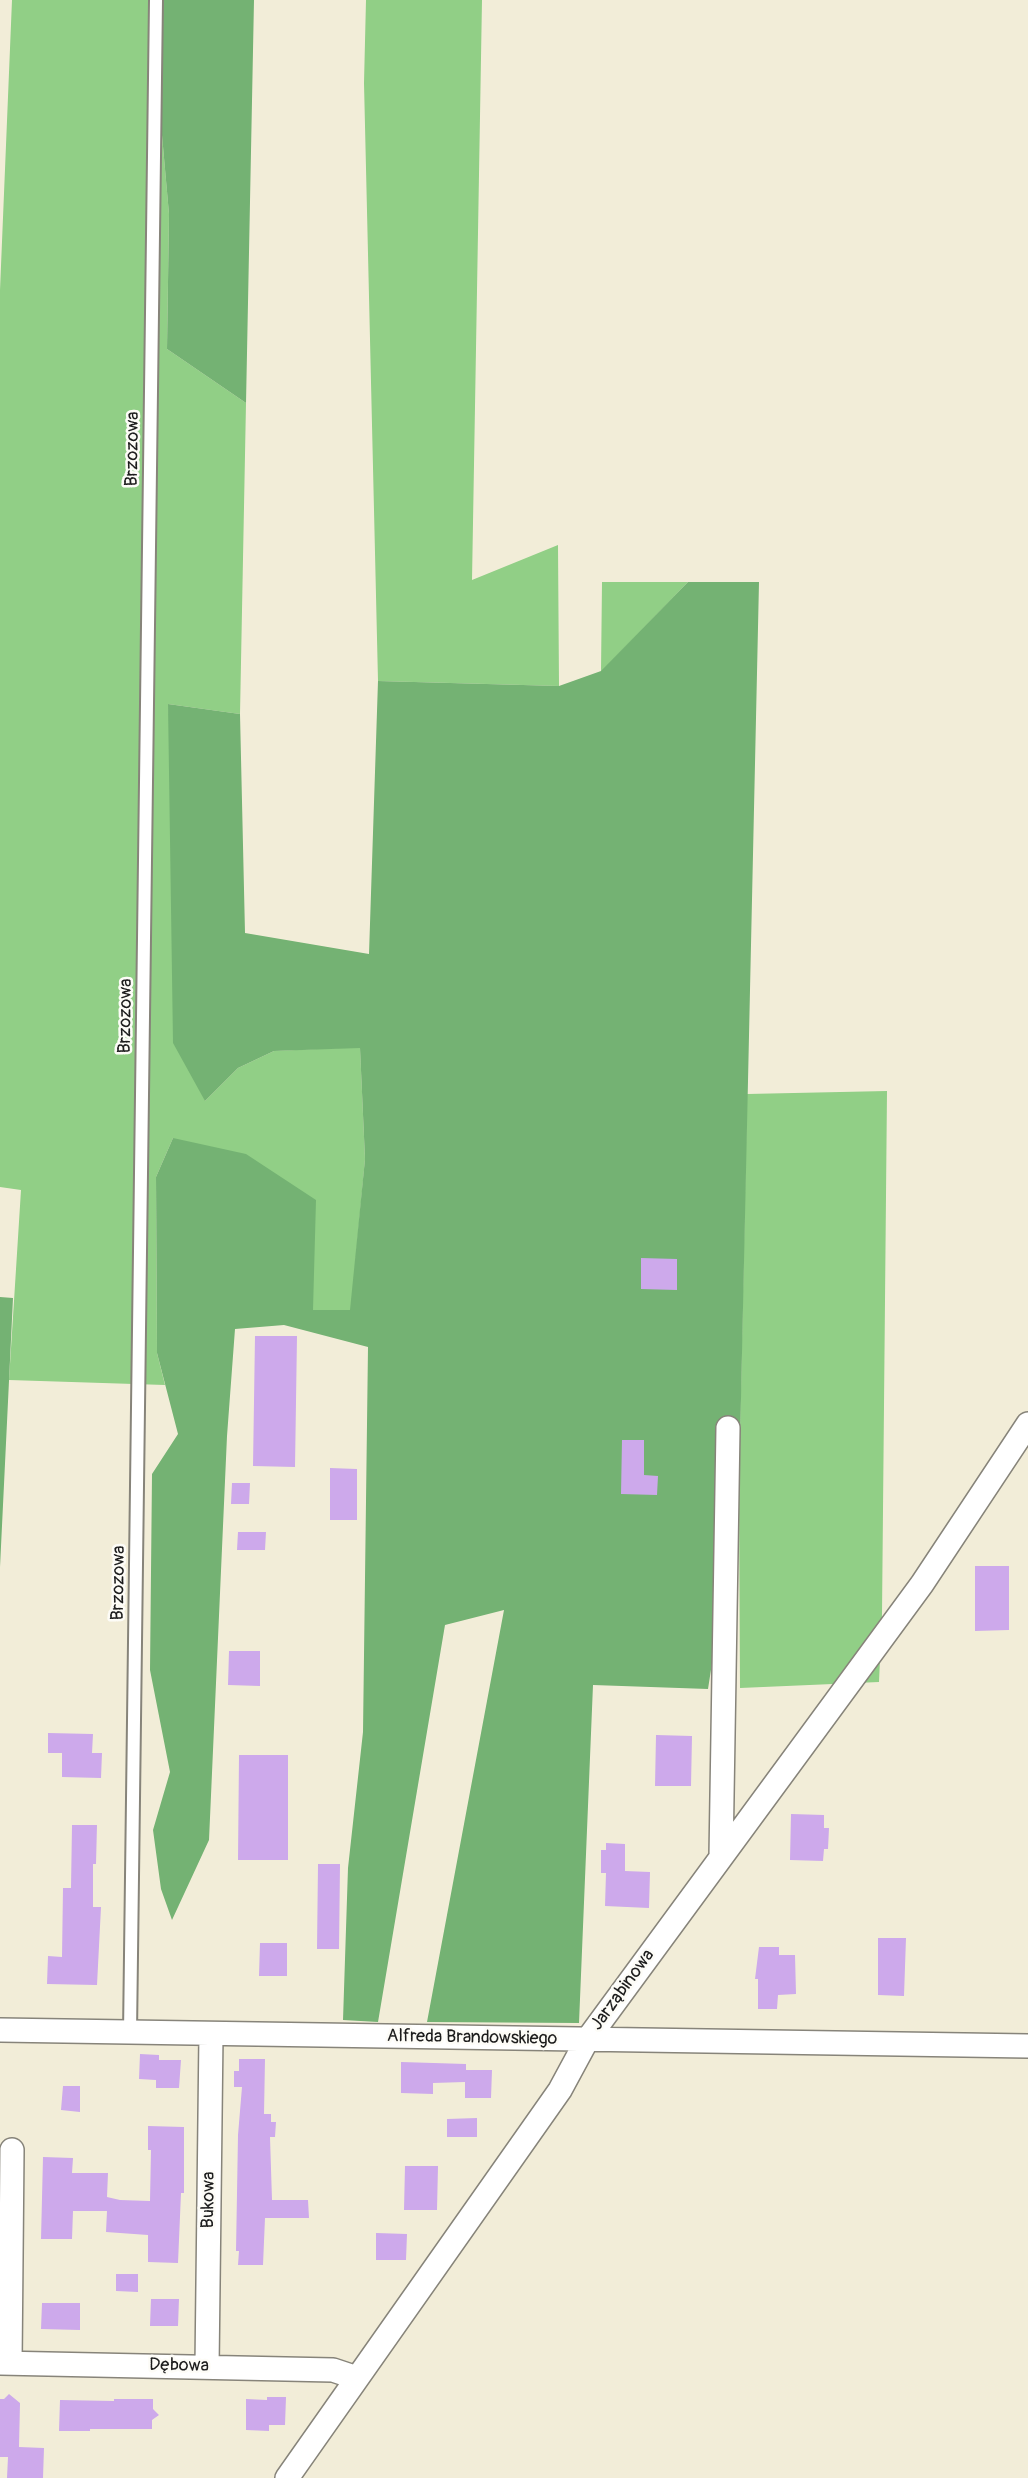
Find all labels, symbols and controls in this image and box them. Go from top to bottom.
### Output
street label: Brzozowa [122,411,144,487]
street label: Brzozowa [115,978,137,1054]
street label: Brzozowa [108,1545,130,1621]
street label: Jarząbinowa [586,1945,660,2035]
street label: Alfreda Brandowskiego [387,2026,557,2050]
street label: Bukowa [198,2171,220,2229]
street label: Dębowa [149,2355,209,2377]

